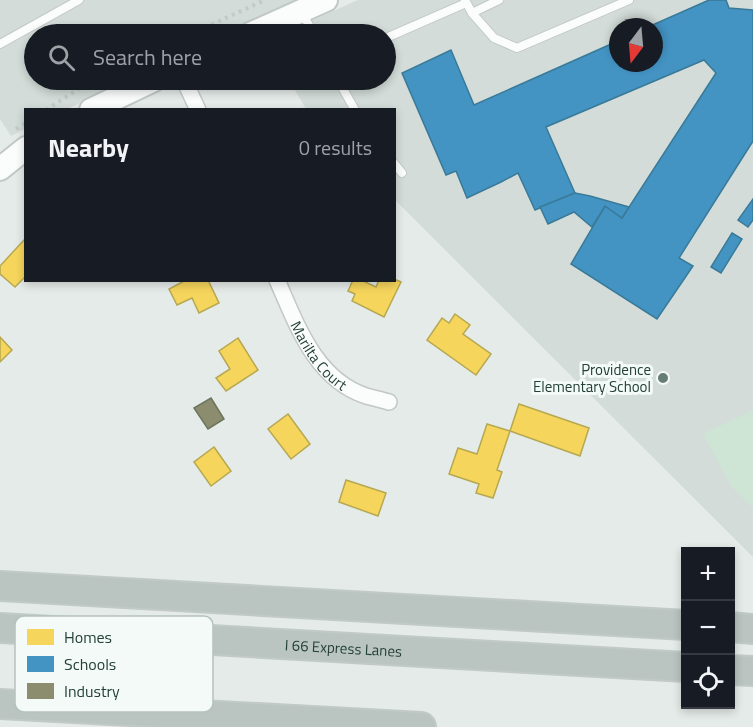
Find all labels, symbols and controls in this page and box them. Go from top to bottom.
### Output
north arrow [609,18,663,72]
search box [24,24,396,90]
text: Search here [93,40,202,74]
icon: search [45,41,78,74]
text: Nearby [48,128,129,167]
text: 0 results [299,132,372,163]
street label: Marilta Court [285,317,352,396]
place label: Providence Elementary School [533,358,651,398]
marker: Providence Elementary School [656,371,670,385]
map controls [681,547,735,709]
button: + [681,547,735,601]
button: − [681,601,735,655]
legend [15,616,213,712]
text: Homes [64,625,112,649]
street label: I 66 Express Lanes [284,633,403,662]
text: Schools [64,652,116,676]
button: locate [681,655,735,709]
text: Industry [64,679,120,703]

